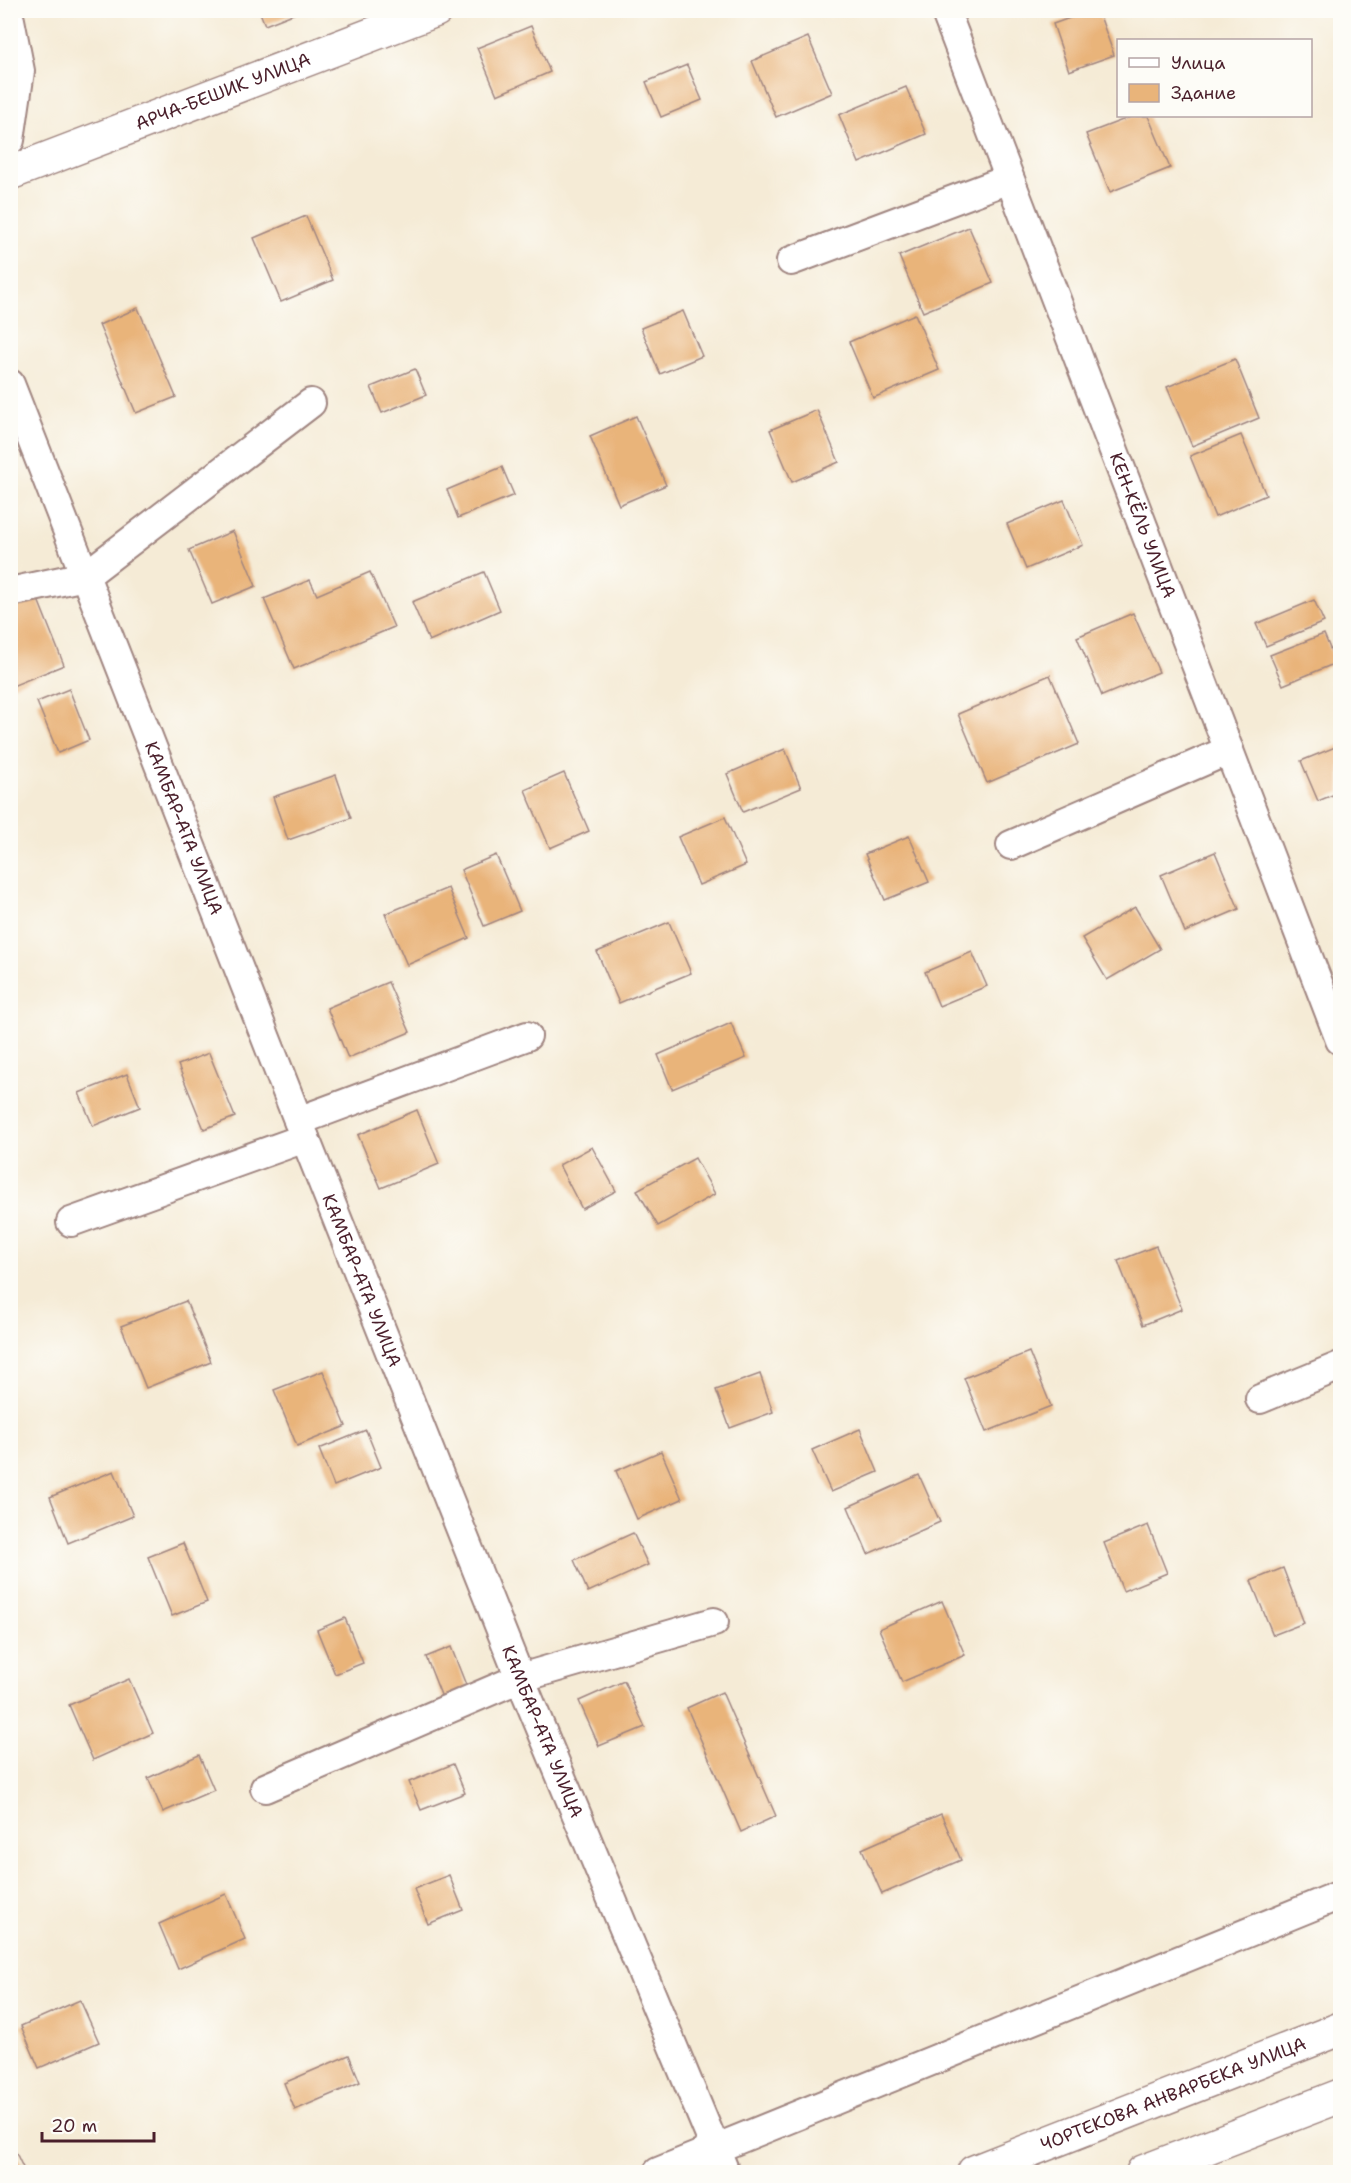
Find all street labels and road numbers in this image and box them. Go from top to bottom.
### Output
street label: АРЧА-БЕШИК УЛИЦА [132,47,314,136]
street label: КЕН-КЁЛЬ УЛИЦА [1104,449,1181,602]
street label: КАМБАР-АТА УЛИЦА [139,738,229,918]
street label: КАМБАР-АТА УЛИЦА [316,1190,407,1371]
street label: КАМБАР-АТА УЛИЦА [496,1642,589,1821]
street label: ЧОРТЕКОВА АНВАРБЕКА УЛИЦА [1037,2031,1310,2157]

